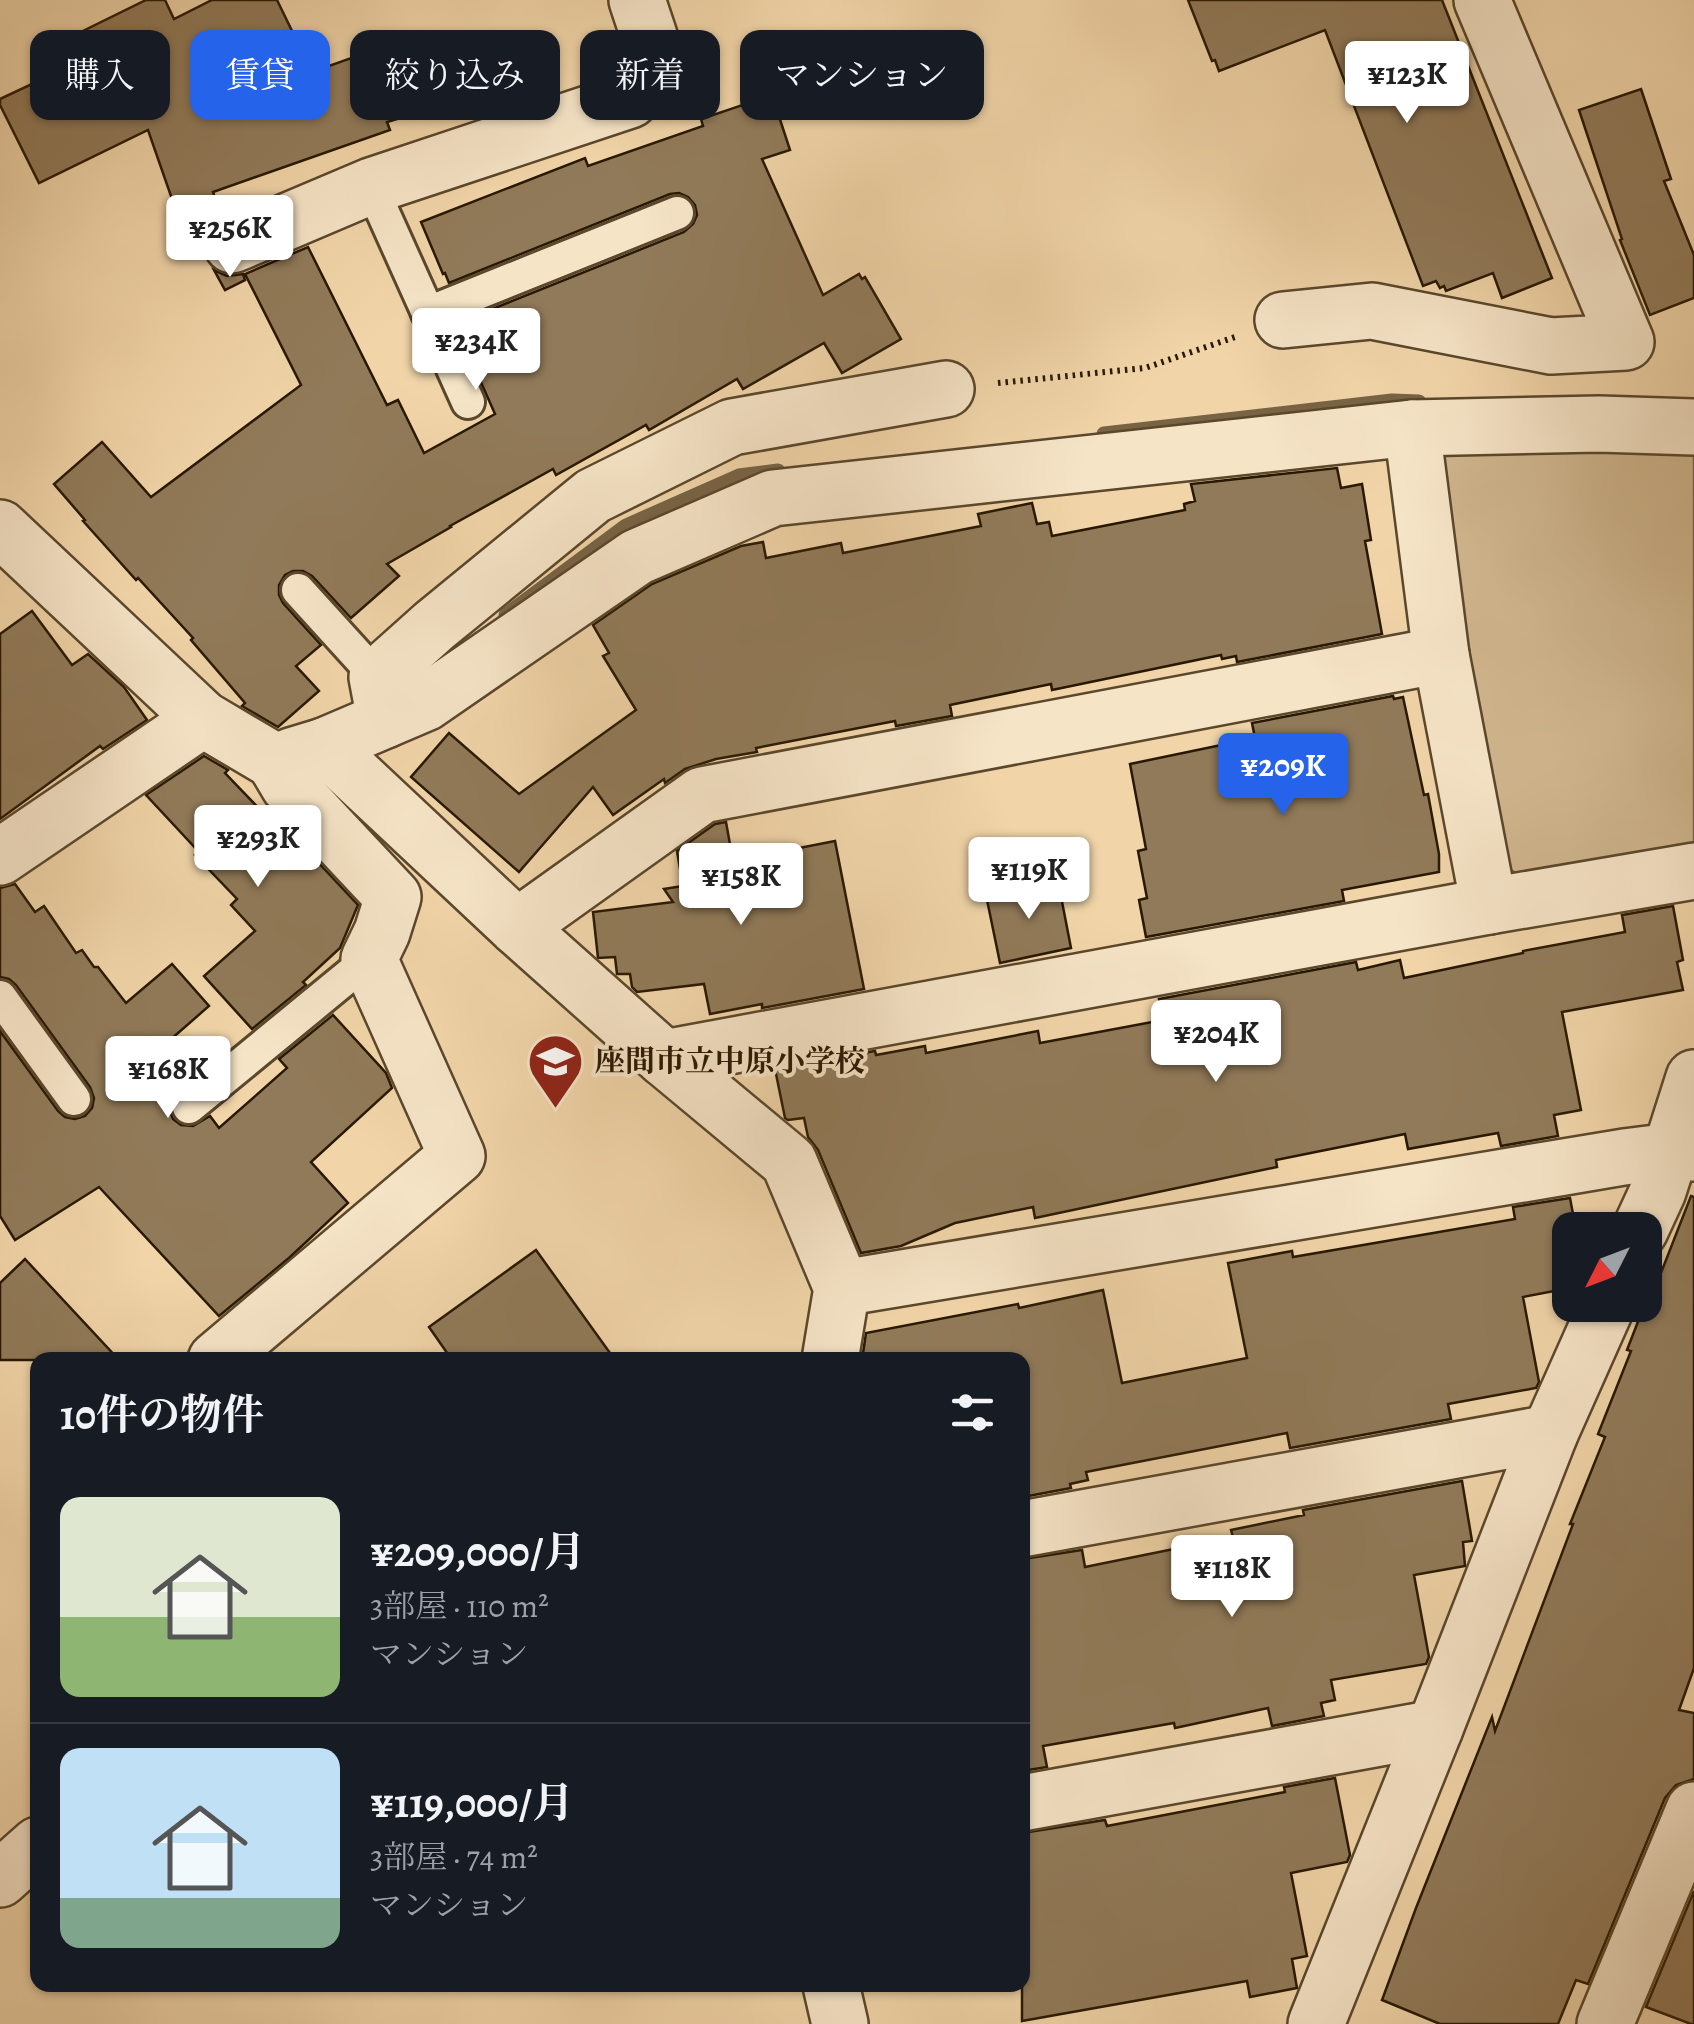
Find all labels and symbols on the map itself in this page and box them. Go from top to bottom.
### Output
pin: ¥123K [1337,41,1477,126]
pin: ¥256K [160,195,300,280]
pin: ¥234K [406,308,546,393]
pin: ¥209K [1213,733,1353,818]
pin: ¥293K [188,805,328,890]
pin: ¥119K [959,837,1099,922]
pin: ¥158K [671,843,811,928]
pin: ¥204K [1146,1000,1286,1085]
school or university icon: 座間市立中原小学校 [526,1031,586,1110]
pin: ¥168K [98,1036,238,1121]
place label: 座間市立中原小学校 [595,1041,865,1081]
north arrow [1552,1212,1662,1322]
pin: ¥118K [1162,1535,1302,1620]

